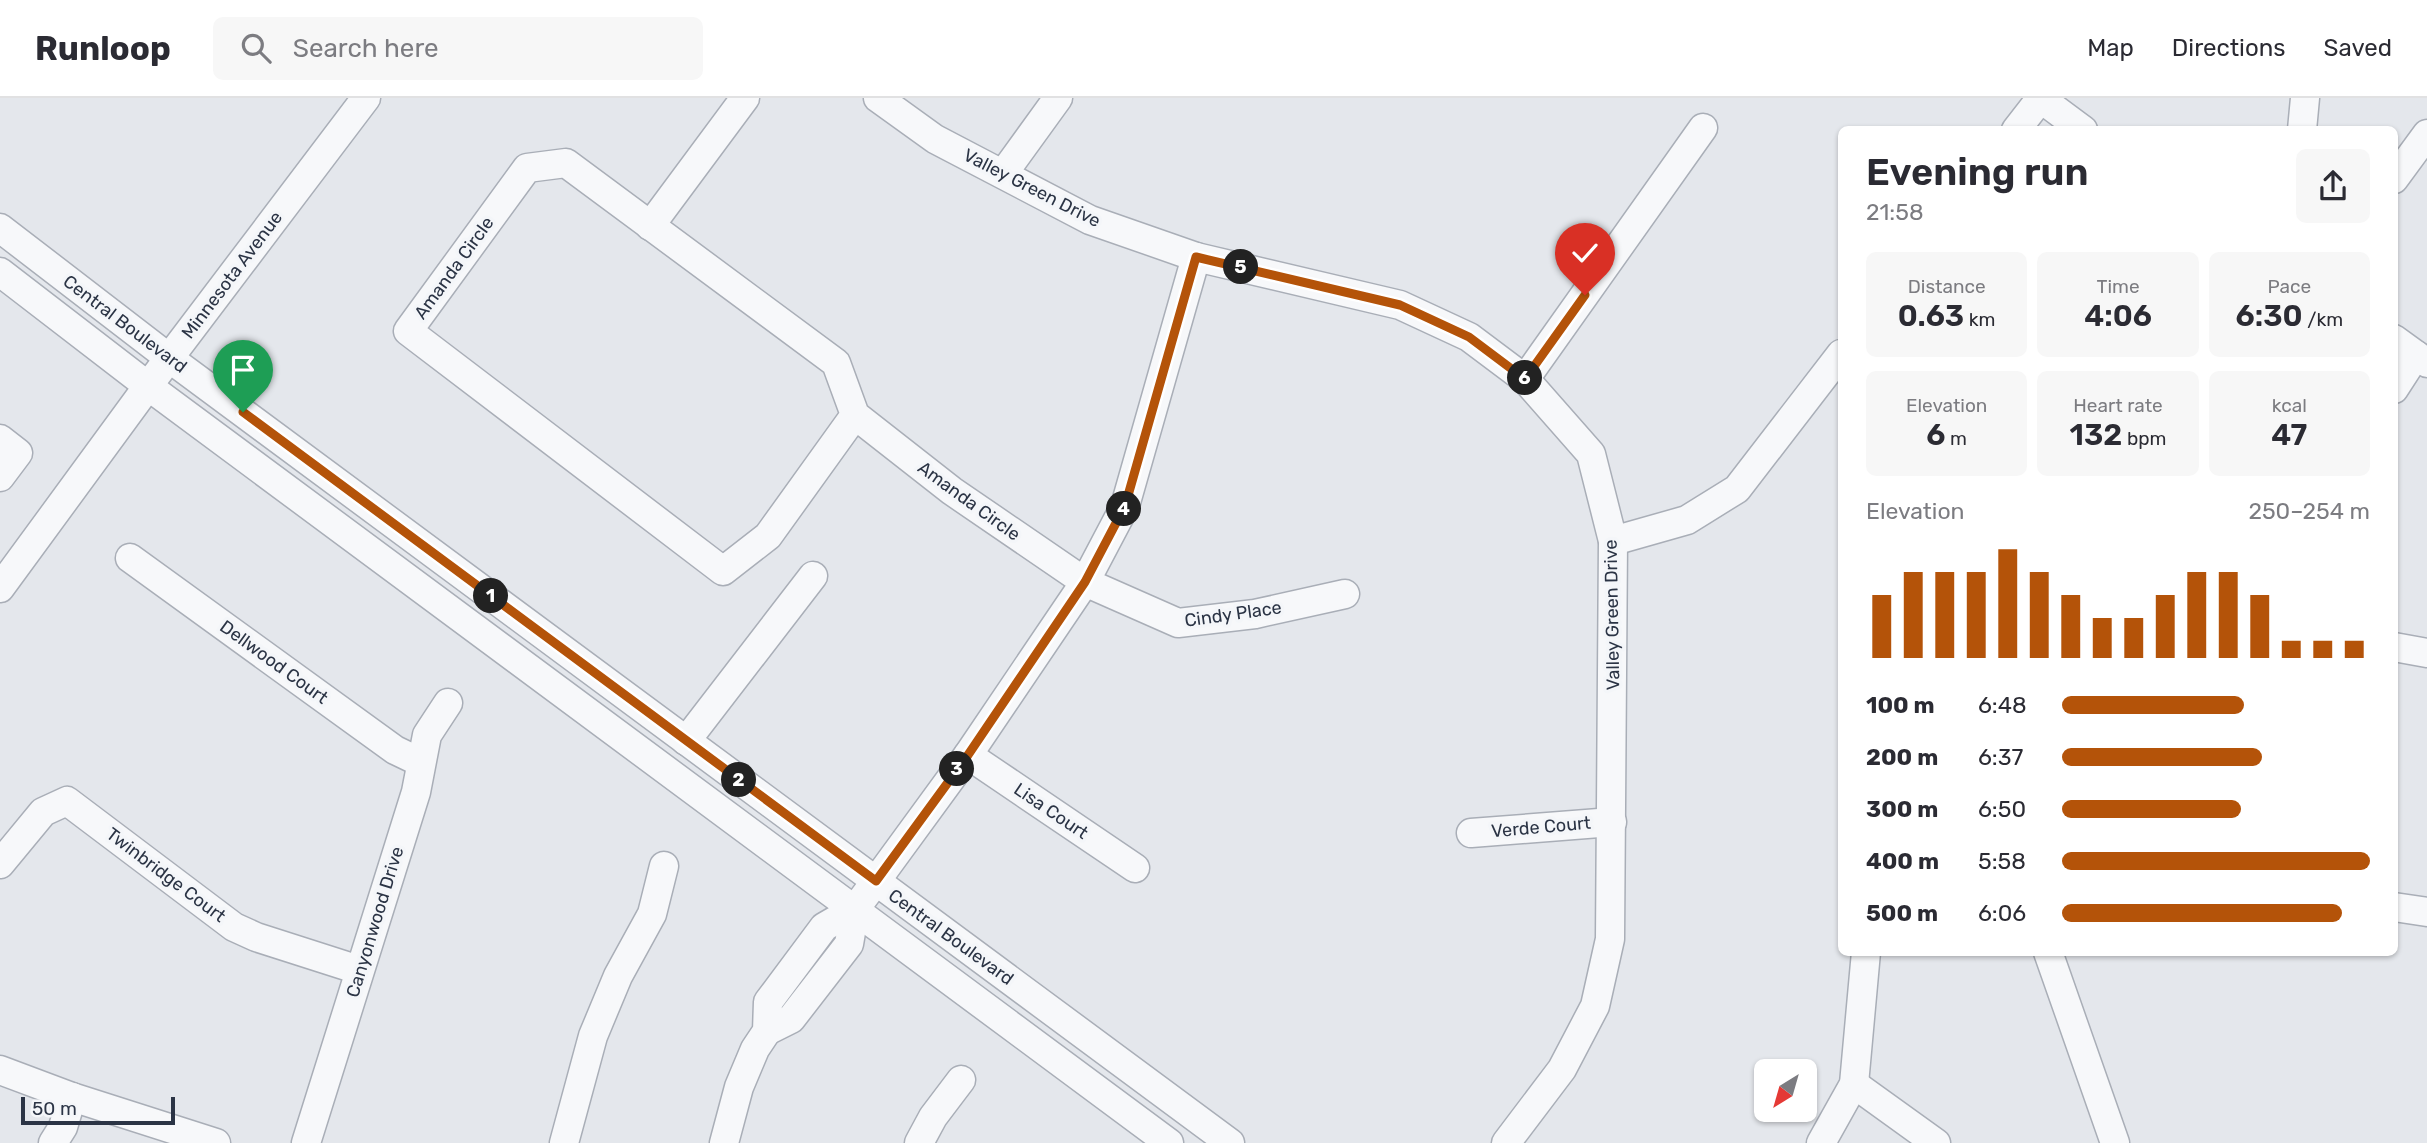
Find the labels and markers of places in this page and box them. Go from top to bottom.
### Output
pin [1555,223,1615,295]
pin: 5 [1224,250,1258,284]
pin [213,340,273,412]
pin: 6 [1508,360,1542,396]
pin: 4 [1106,492,1142,526]
pin: 1 [474,578,508,614]
pin: 3 [940,752,974,786]
pin: 2 [722,762,756,798]

